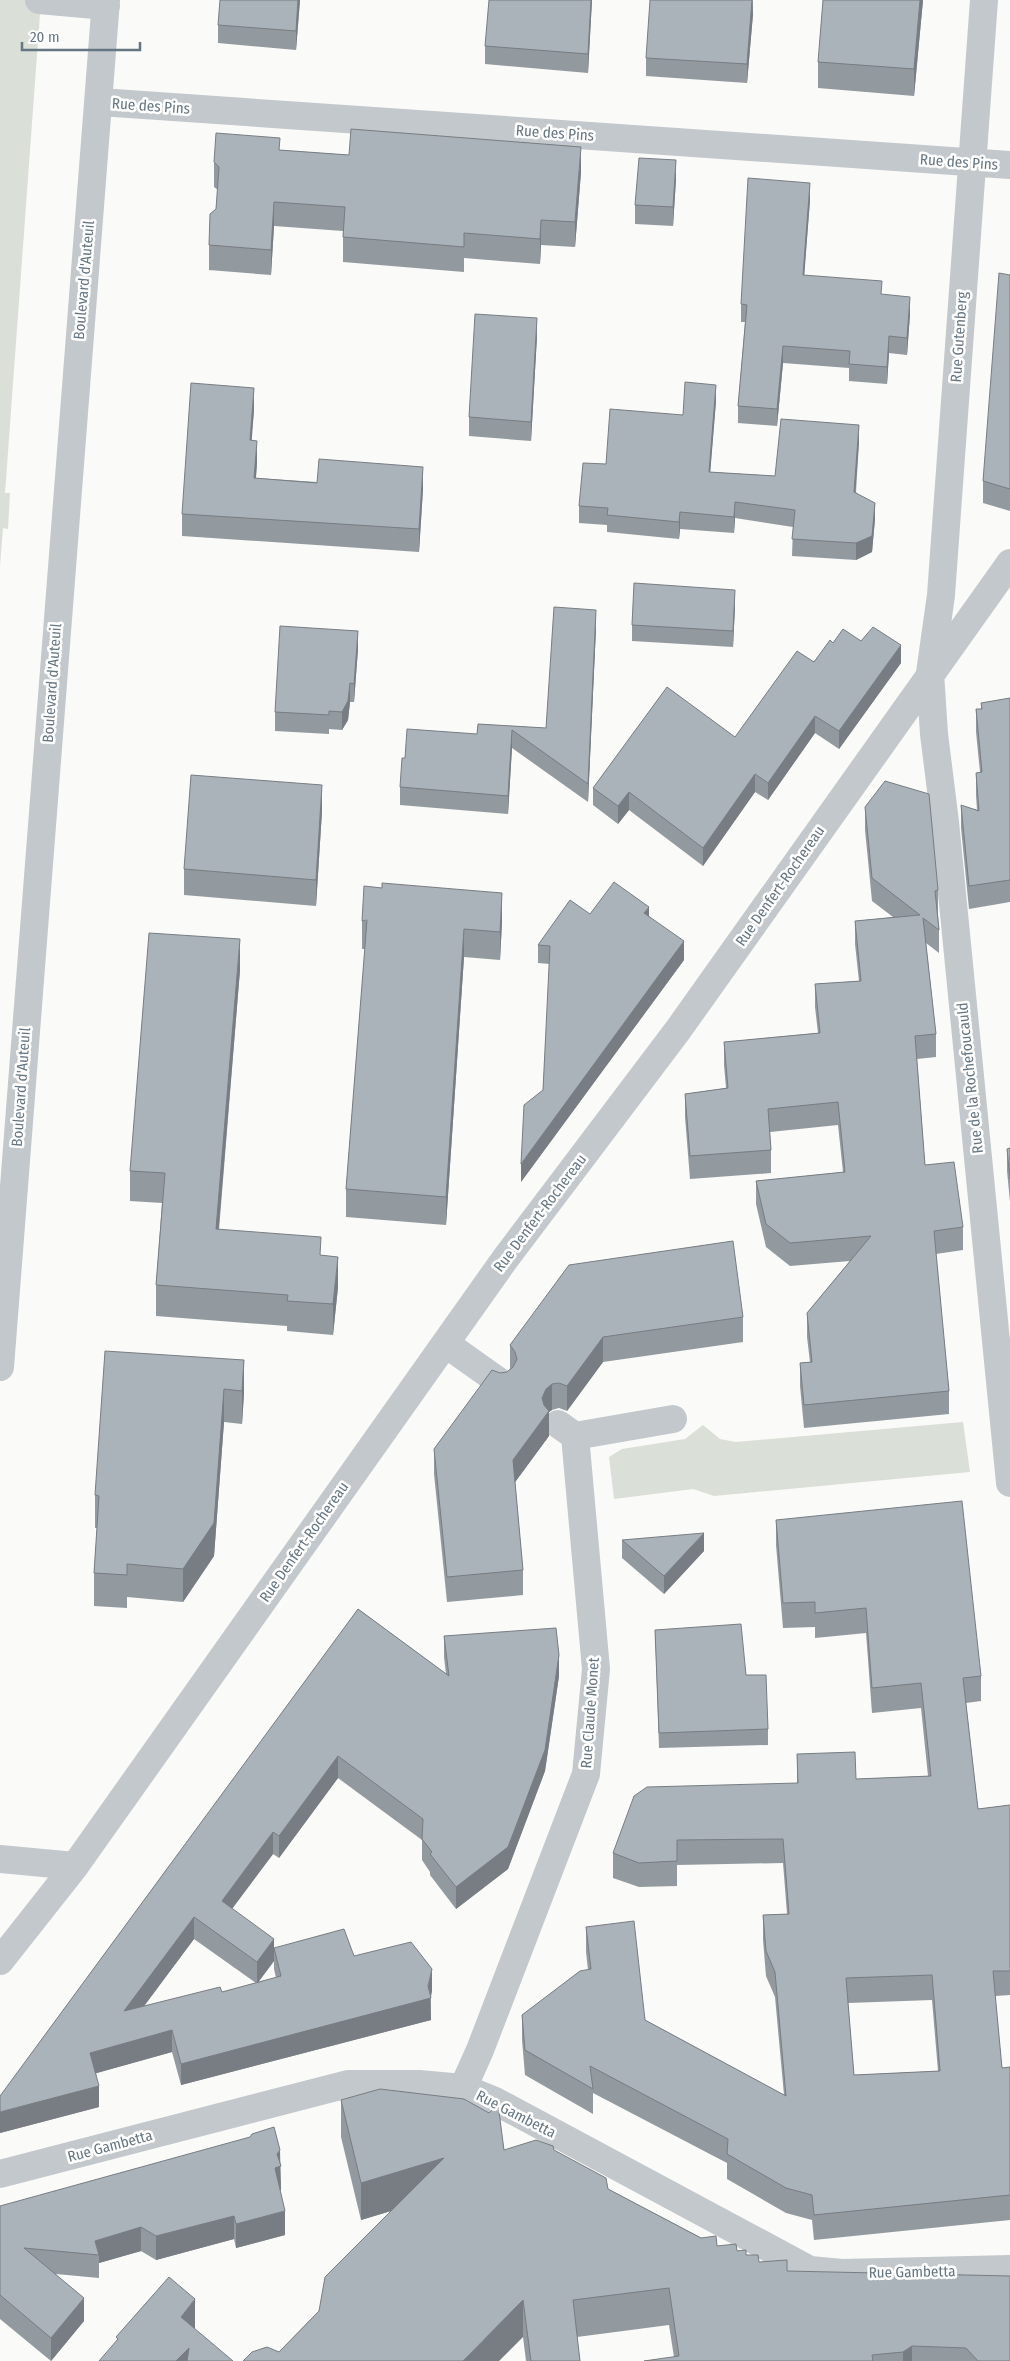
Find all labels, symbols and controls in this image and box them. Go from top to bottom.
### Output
scale bar [22,20,140,52]
text: 20 m [30,28,60,46]
street label: Rue des Pins [111,94,191,118]
street label: Rue des Pins [515,121,595,145]
street label: Rue des Pins [919,150,999,174]
street label: Boulevard d'Auteuil [70,220,98,340]
street label: Rue Gutenberg [947,291,971,383]
street label: Boulevard d'Auteuil [39,623,65,743]
street label: Rue Denfert-Rochereau [732,822,828,950]
street label: Rue de la Rochefoucauld [953,1002,987,1154]
street label: Boulevard d'Auteuil [8,1027,34,1147]
street label: Rue Denfert-Rochereau [490,1151,590,1275]
street label: Rue Denfert-Rochereau [256,1478,352,1606]
street label: Rue Claude Monet [577,1657,603,1769]
street label: Rue Gambetta [473,2086,559,2142]
street label: Rue Gambetta [66,2126,154,2166]
street label: Rue Gambetta [868,2262,956,2282]

